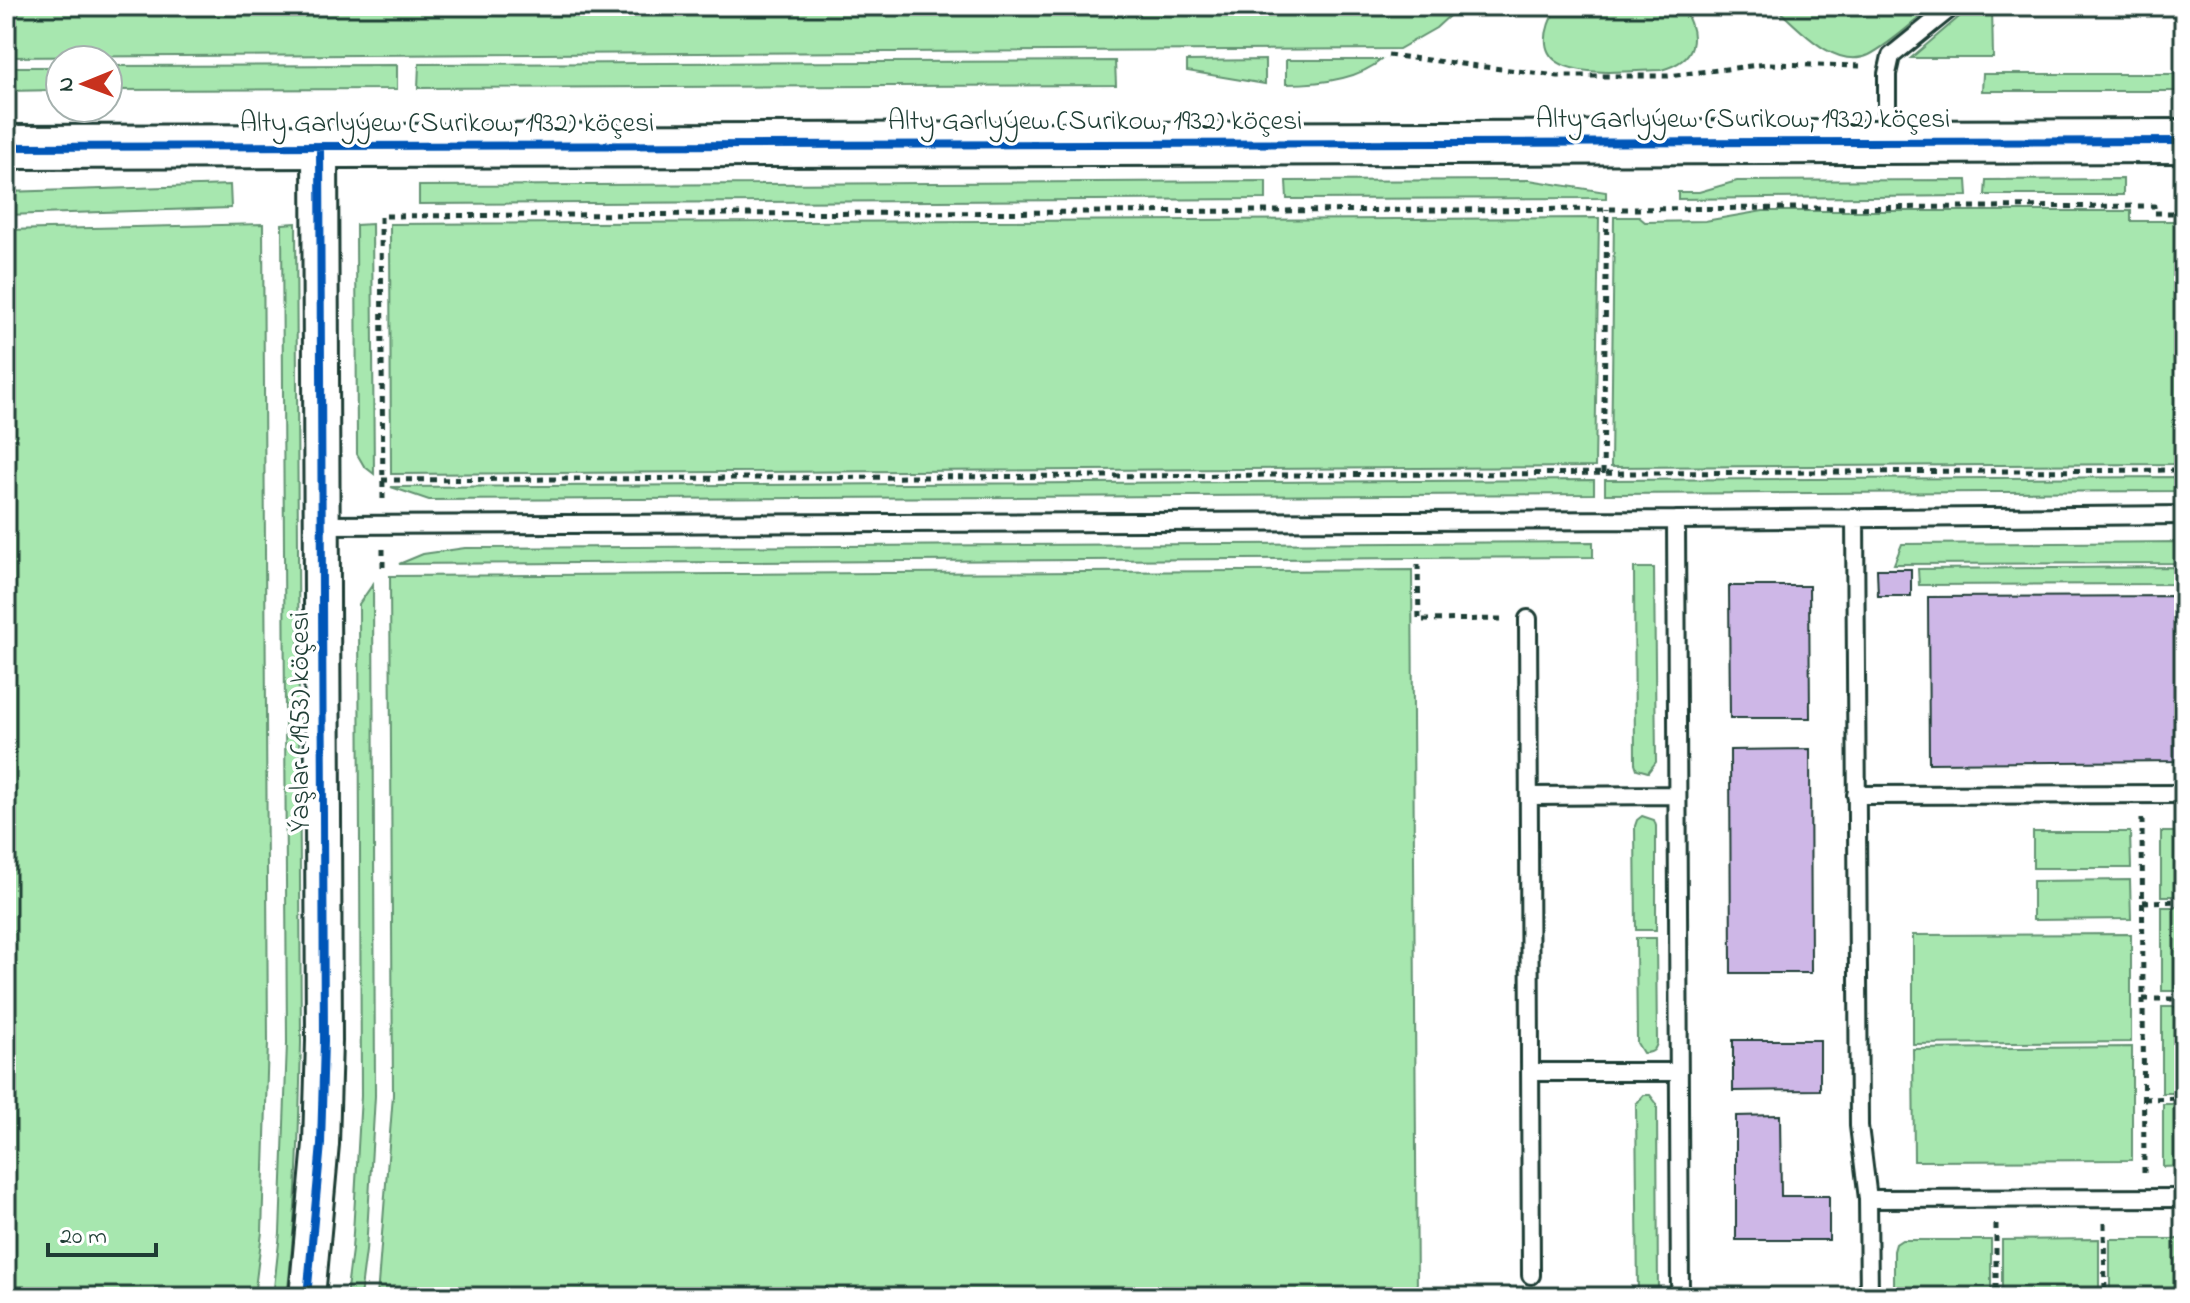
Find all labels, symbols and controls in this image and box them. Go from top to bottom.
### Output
north arrow [44,44,124,124]
text: N [51,77,83,92]
street label: Alty Garlyýew (Surikow, 1932) köçesi [1536,100,1950,141]
street label: Alty Garlyýew (Surikow, 1932) köçesi [888,102,1302,143]
street label: Alty Garlyýew (Surikow, 1932) köçesi [240,104,654,145]
street label: Ýaşlar (1953) köçesi [281,612,322,832]
scale bar [48,1207,156,1257]
text: 20 m [60,1220,107,1255]

